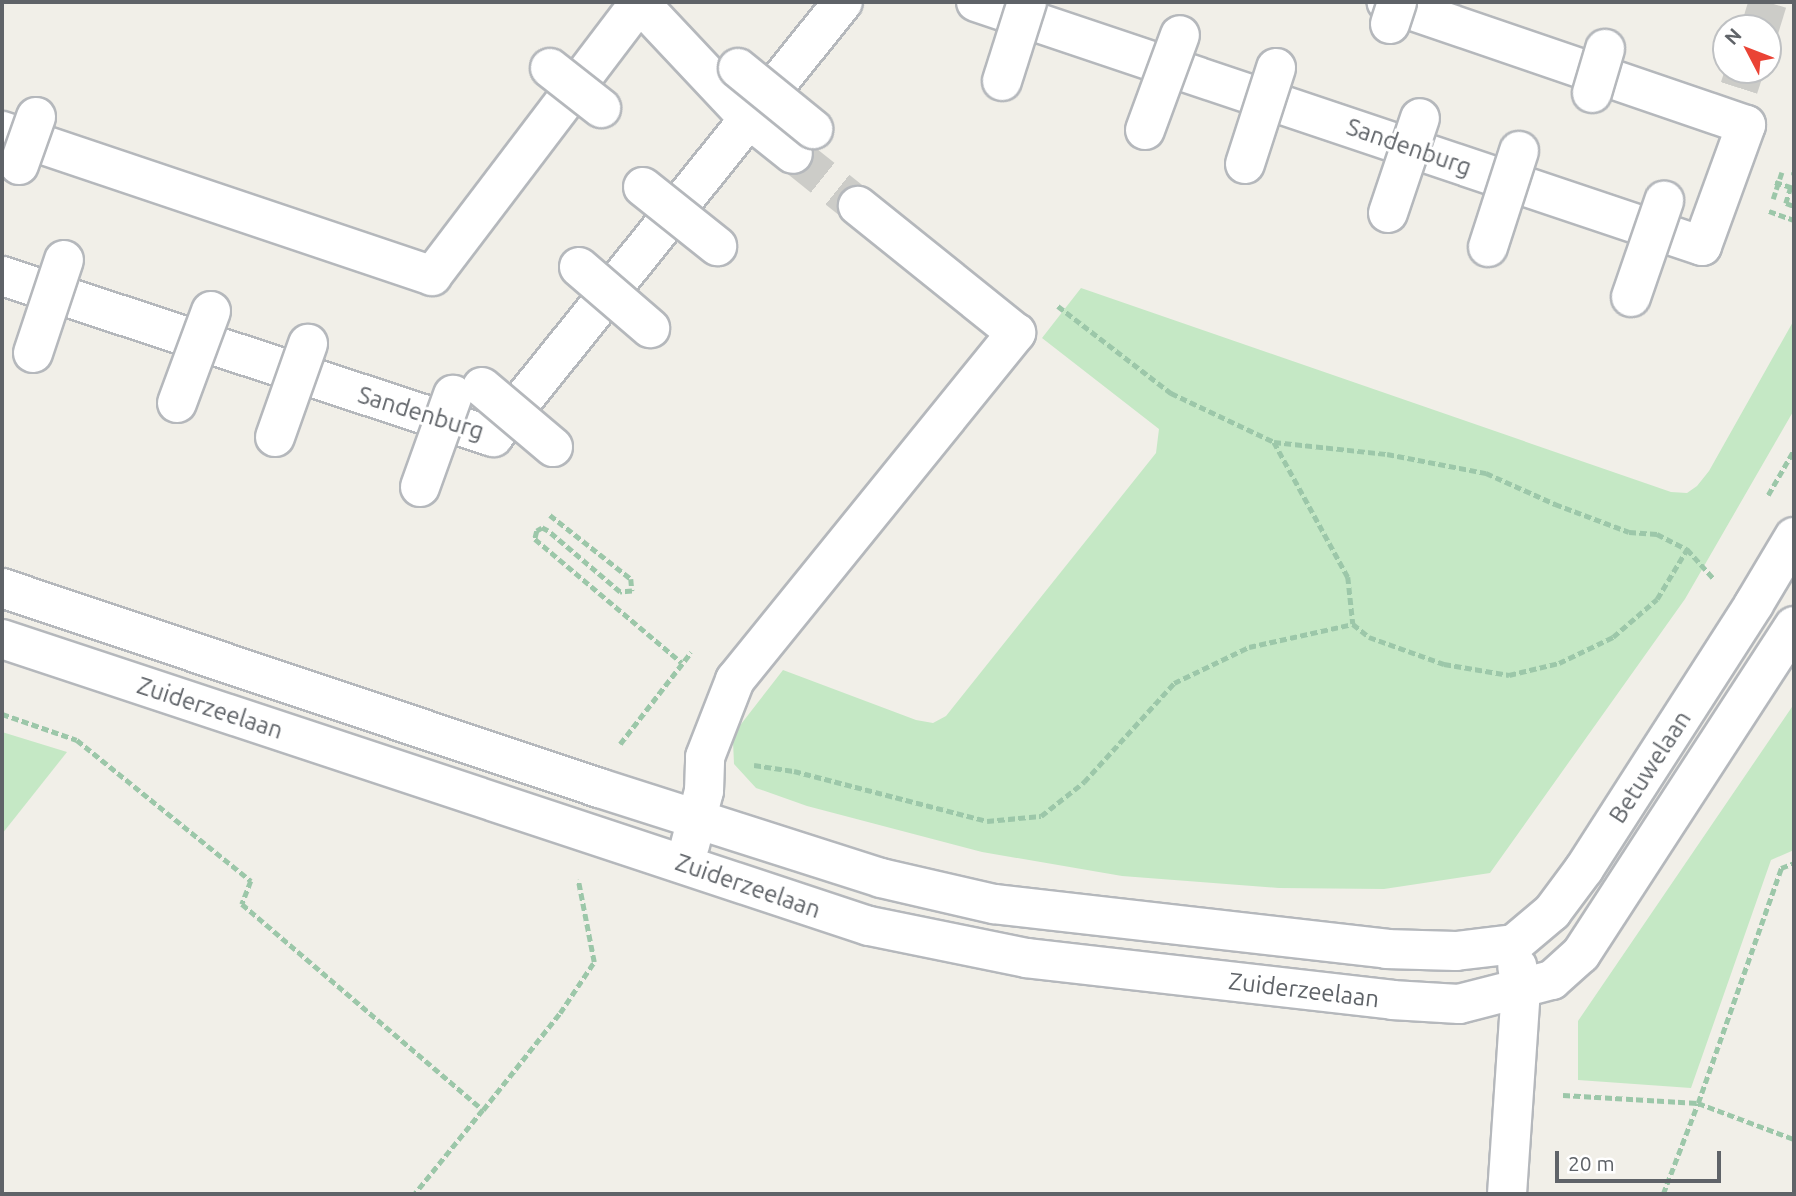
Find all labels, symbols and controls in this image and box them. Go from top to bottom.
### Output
north arrow [1712,14,1782,84]
text: N [1720,24,1746,49]
street label: Sandenburg [1343,112,1475,182]
street label: Sandenburg [355,380,487,446]
street label: Zuiderzeelaan [134,671,286,745]
street label: Betuwelaan [1603,705,1697,829]
street label: Zuiderzeelaan [672,848,824,924]
street label: Zuiderzeelaan [1227,966,1381,1014]
scale bar [1558,1136,1724,1180]
text: 20 m [1568,1151,1615,1175]

